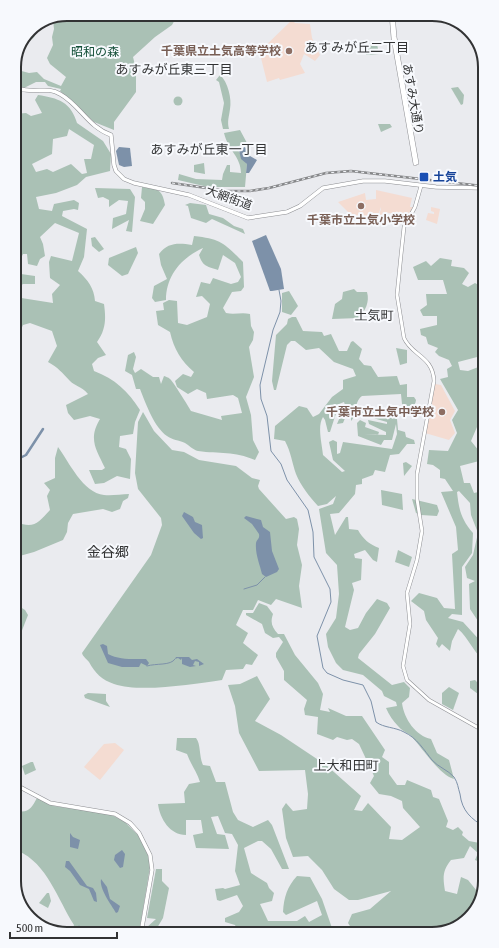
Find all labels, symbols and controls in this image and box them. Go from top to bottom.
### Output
district label: あすみが丘二丁目 [305,40,409,55]
place label: 千葉県立土気高等学校 [161,44,281,58]
park label: 昭和の森 [71,45,119,59]
marker: 千葉県立土気高等学校 [284,46,294,56]
district label: あすみが丘東三丁目 [115,62,233,77]
street label: あすみ大通り [400,62,426,136]
district label: あすみが丘東一丁目 [150,142,268,157]
place label: 土気 [433,170,457,184]
marker: 土気 [418,171,430,183]
street label: 大網街道 [204,183,254,213]
marker: 千葉市立土気小学校 [356,201,366,211]
place label: 千葉市立土気小学校 [307,213,415,227]
district label: 土気町 [354,308,394,323]
place label: 千葉市立土気中学校 [326,405,434,419]
marker: 千葉市立土気中学校 [437,407,447,417]
district label: 金谷郷 [87,544,129,560]
district label: 上大和田町 [313,758,379,773]
scale bar [10,914,117,940]
text: 500 m [16,921,43,935]

